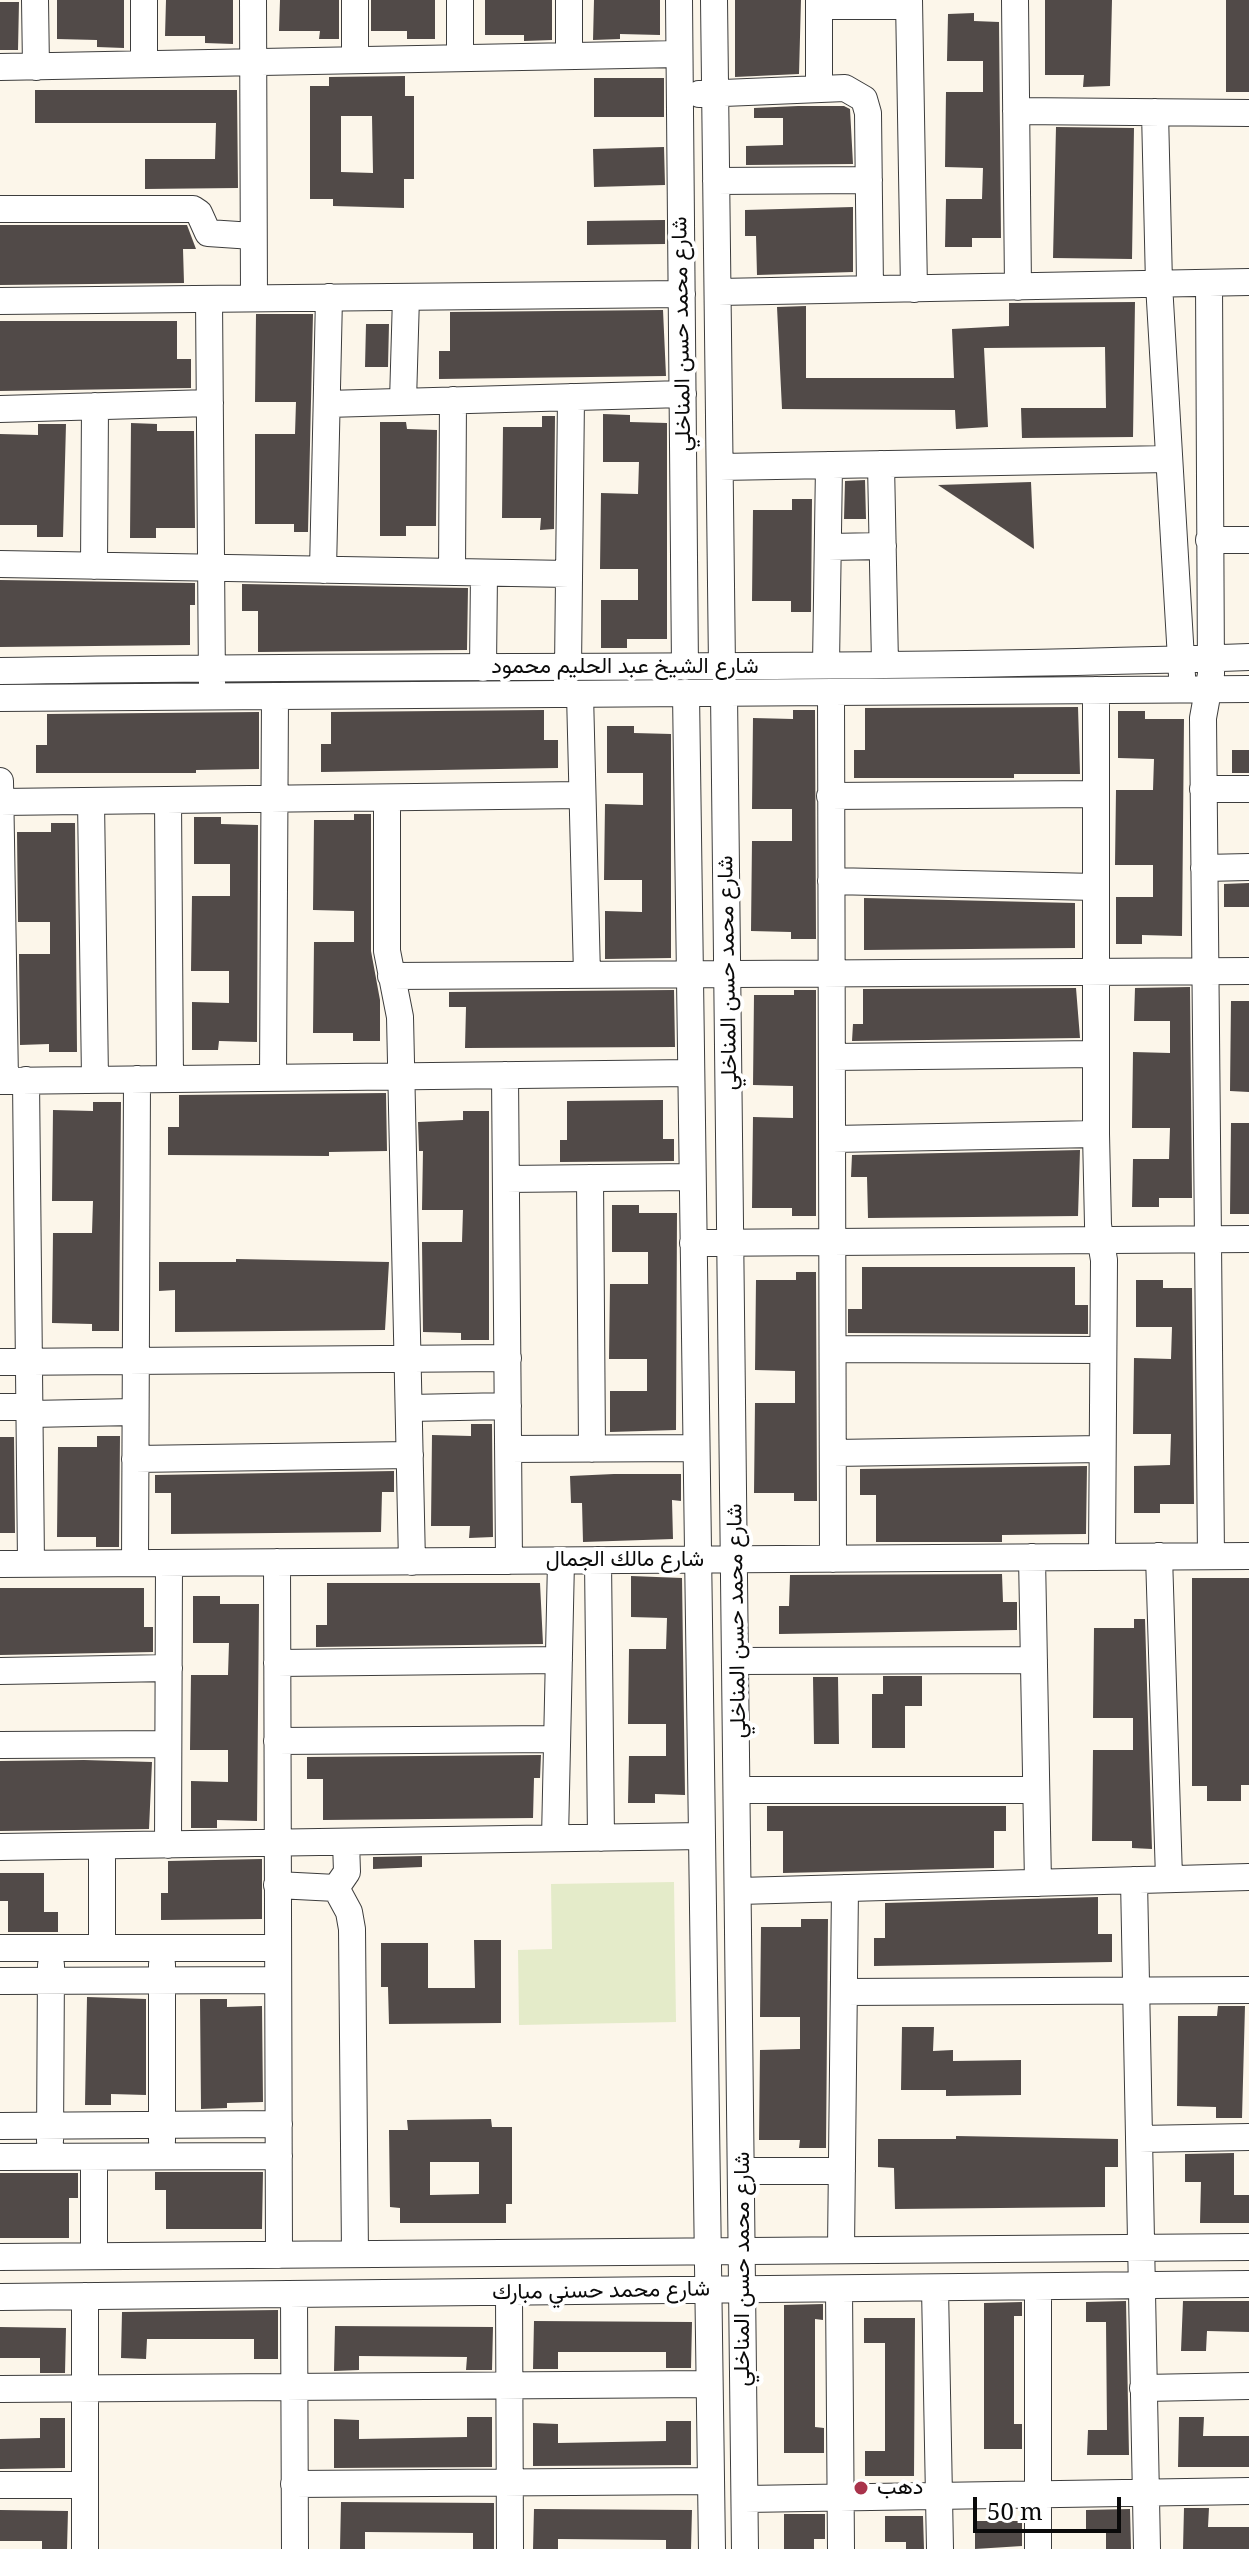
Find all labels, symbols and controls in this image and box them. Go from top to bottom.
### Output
street label: شارع محمد حسن المناخلي [667,216,697,452]
street label: شارع الشيخ عبد الحليم محمود [491,654,759,680]
street label: شارع محمد حسن المناخلي [713,855,743,1091]
street label: شارع محمد حسن المناخلي [722,1503,752,1739]
street label: شارع مالك الجمال [546,1547,704,1573]
street label: شارع محمد حسن المناخلي [730,2152,756,2386]
street label: شارع محمد حسني مبارك [492,2276,710,2306]
place label: دهب [877,2475,923,2501]
marker: دهب [852,2479,870,2497]
scale bar [977,2481,1125,2531]
text: 50 m [987,2494,1043,2527]

